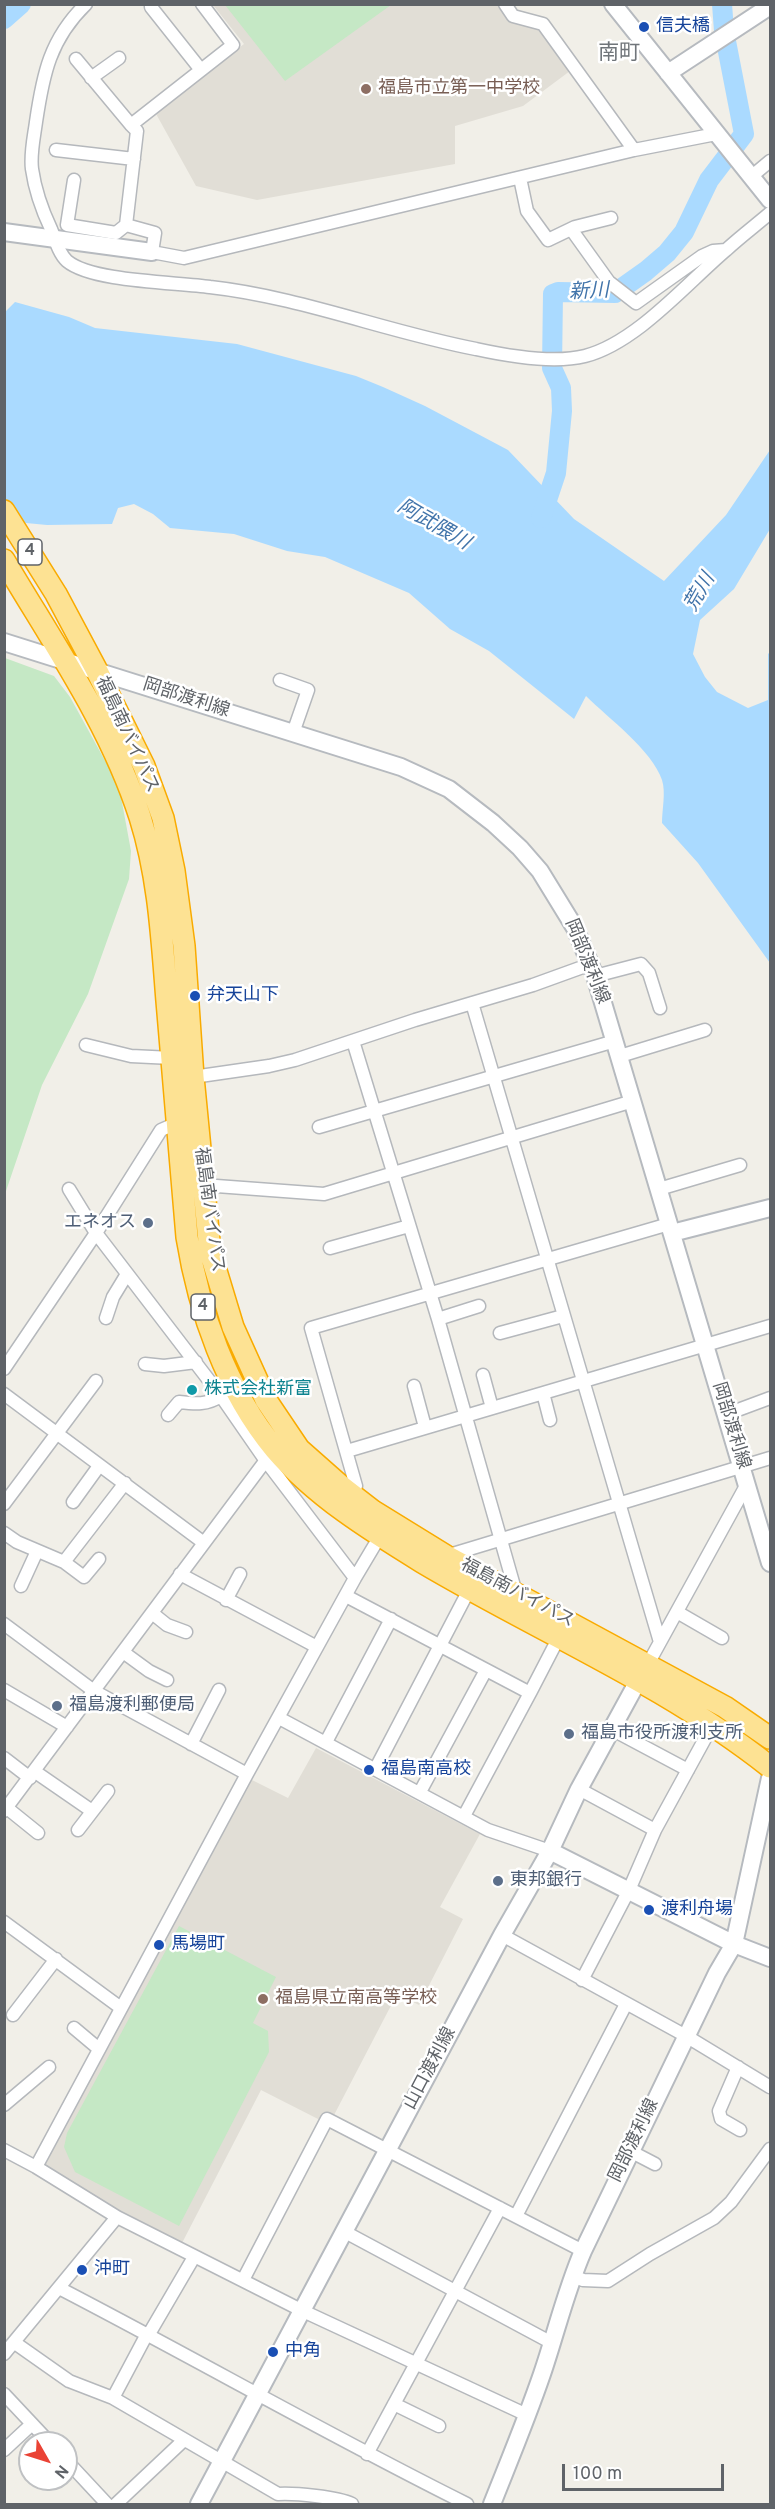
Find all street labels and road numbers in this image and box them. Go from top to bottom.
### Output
road number: 4 [18,539,42,565]
street label: 福島南バイパス [90,673,162,797]
street label: 岡部渡利線 [140,675,232,723]
street label: 岡部渡利線 [559,916,613,1008]
street label: 福島南バイパス [189,1146,227,1274]
road number: 4 [191,1294,215,1320]
street label: 岡部渡利線 [707,1380,753,1472]
street label: 福島南バイパス [456,1555,578,1633]
street label: 山口渡利線 [400,2024,462,2114]
street label: 岡部渡利線 [606,2096,664,2186]

